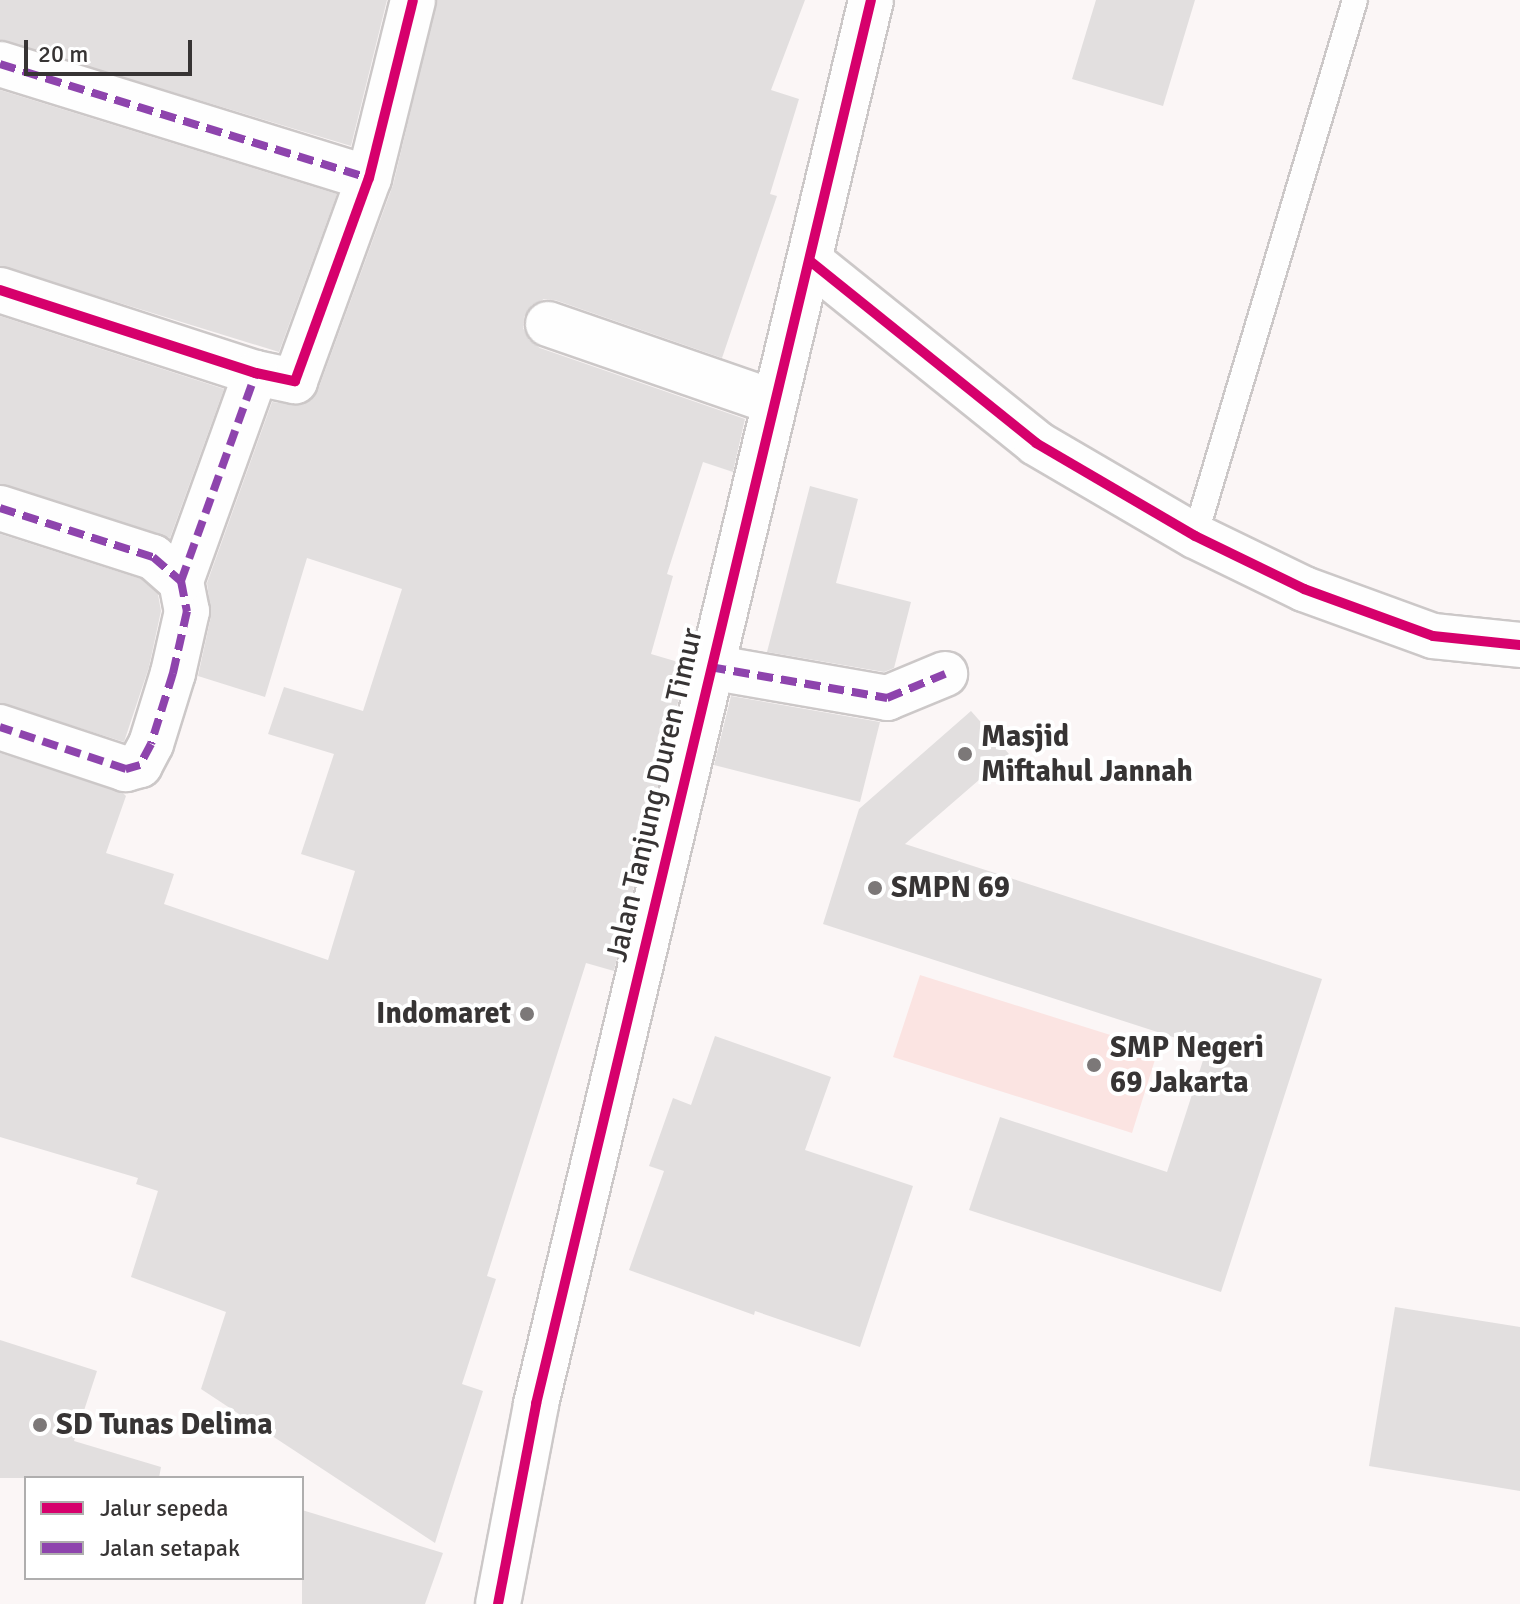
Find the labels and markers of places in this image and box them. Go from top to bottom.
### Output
place label: Masjid Miftahul Jannah [981,719,1193,790]
marker: Masjid Miftahul Jannah [956,745,974,763]
place label: SMPN 69 [891,870,1010,906]
marker: SMPN 69 [866,879,884,897]
place label: Indomaret [376,996,511,1032]
marker: Indomaret [518,1005,536,1023]
place label: SMP Negeri 69 Jakarta [1110,1030,1264,1100]
marker: SMP Negeri 69 Jakarta [1085,1056,1103,1074]
place label: SD Tunas Delima [56,1407,273,1443]
marker: SD Tunas Delima [31,1416,49,1434]

